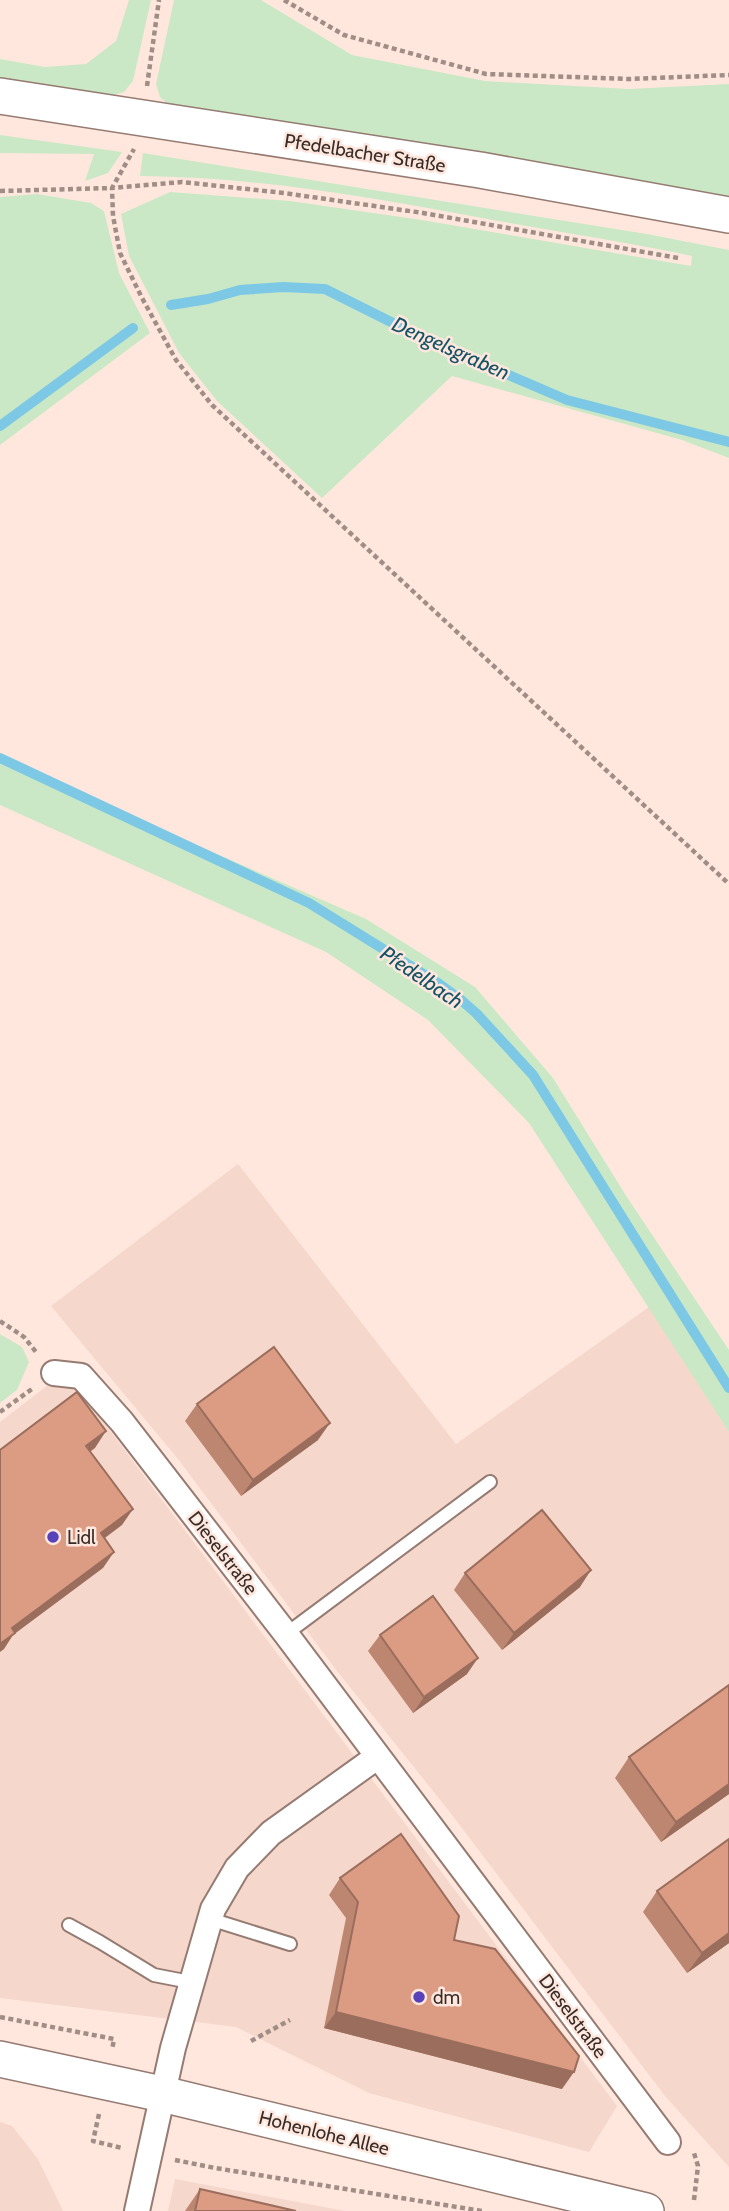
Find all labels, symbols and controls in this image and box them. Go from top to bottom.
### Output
street label: Pfedelbacher Straße [283,129,447,177]
water label: Dengelsgraben [389,311,513,385]
water label: Pfedelbach [376,940,468,1014]
street label: Dieselstraße [183,1507,263,1599]
place label: Lidl [67,1526,96,1549]
marker: Lidl [45,1529,61,1545]
street label: Dieselstraße [534,1969,612,2063]
place label: dm [433,1986,460,2009]
marker: dm [411,1989,427,2005]
street label: Hohenlohe Allee [257,2106,392,2160]

